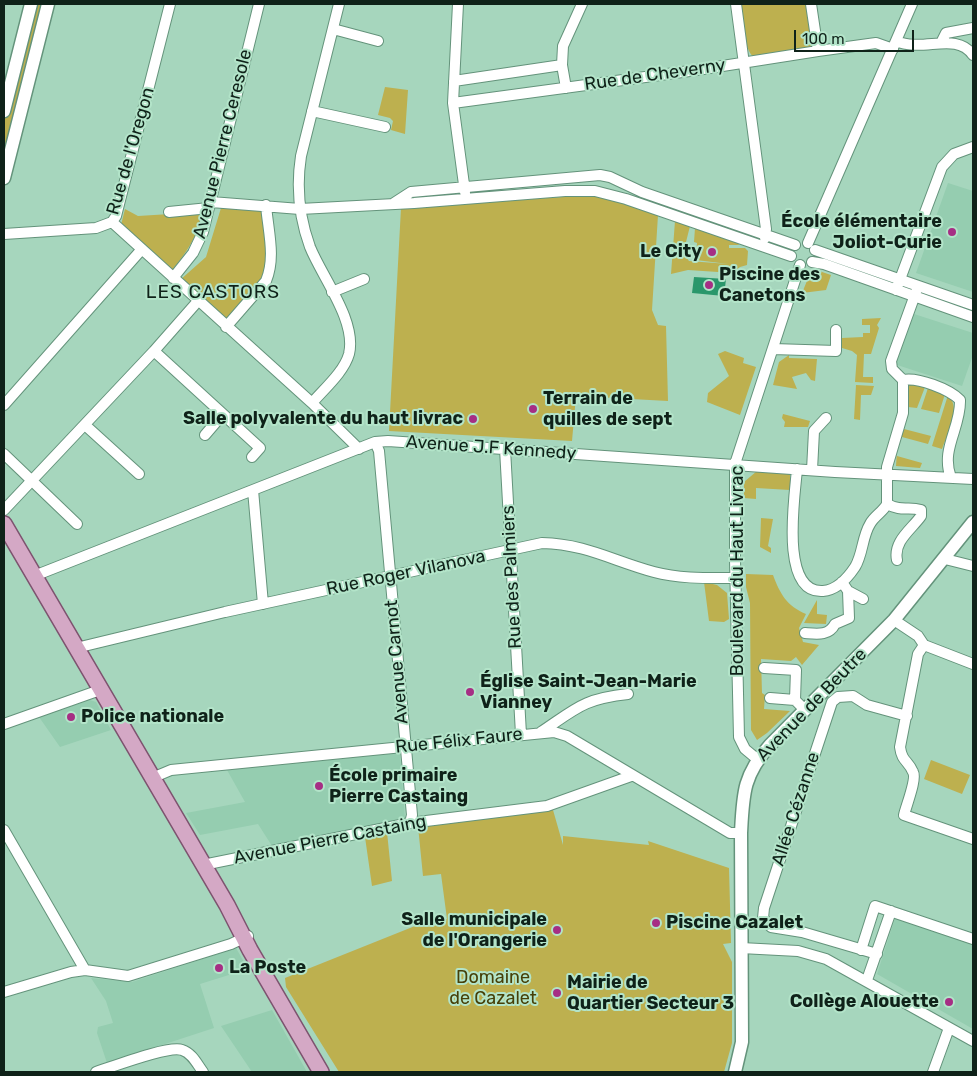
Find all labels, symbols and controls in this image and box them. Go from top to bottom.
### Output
scale bar [797,20,917,52]
text: 100 m [802,30,844,48]
street label: Avenue Pierre Ceresole [189,47,257,241]
street label: Rue de Cheverny [583,54,727,96]
street label: Rue de l'Oregon [102,85,160,217]
place label: École élémentaire Joliot-Curie [781,211,942,253]
marker: École élémentaire Joliot-Curie [946,226,958,238]
place label: Le City [640,241,702,263]
marker: Le City [706,246,718,258]
place label: Piscine des Canetons [719,264,820,306]
marker: Piscine des Canetons [703,279,715,291]
district label: LES CASTORS [144,282,282,304]
place label: Terrain de quilles de sept [543,388,672,430]
marker: Terrain de quilles de sept [527,403,539,415]
place label: Salle polyvalente du haut livrac [183,408,463,430]
marker: Salle polyvalente du haut livrac [467,413,479,425]
street label: Avenue J.F Kennedy [405,431,577,465]
street label: Boulevard du Haut Livrac [727,466,749,676]
street label: Rue des Palmiers [497,505,527,649]
street label: Rue Roger Vilanova [324,546,488,600]
street label: Avenue Carnot [381,599,413,725]
street label: Avenue de Beutre [752,644,872,766]
place label: Église Saint-Jean-Marie Vianney [480,671,697,714]
marker: Église Saint-Jean-Marie Vianney [464,686,476,698]
place label: Police nationale [81,706,224,728]
marker: Police nationale [65,711,77,723]
street label: Rue Félix Faure [394,724,524,758]
street label: Allée Cézanne [767,749,825,869]
place label: École primaire Pierre Castaing [329,765,468,808]
marker: École primaire Pierre Castaing [313,780,325,792]
street label: Avenue Pierre Castaing [232,811,428,869]
place label: Salle municipale de l'Orangerie [401,909,547,952]
place label: Piscine Cazalet [666,912,803,934]
marker: Piscine Cazalet [650,917,662,929]
marker: Salle municipale de l'Orangerie [551,924,563,936]
place label: La Poste [229,957,306,979]
marker: La Poste [213,962,225,974]
park label: Domaine de Cazalet [449,967,537,1010]
place label: Mairie de Quartier Secteur 3 [567,972,734,1014]
marker: Mairie de Quartier Secteur 3 [551,987,563,999]
place label: Collège Alouette [790,991,939,1013]
marker: Collège Alouette [943,996,955,1008]

